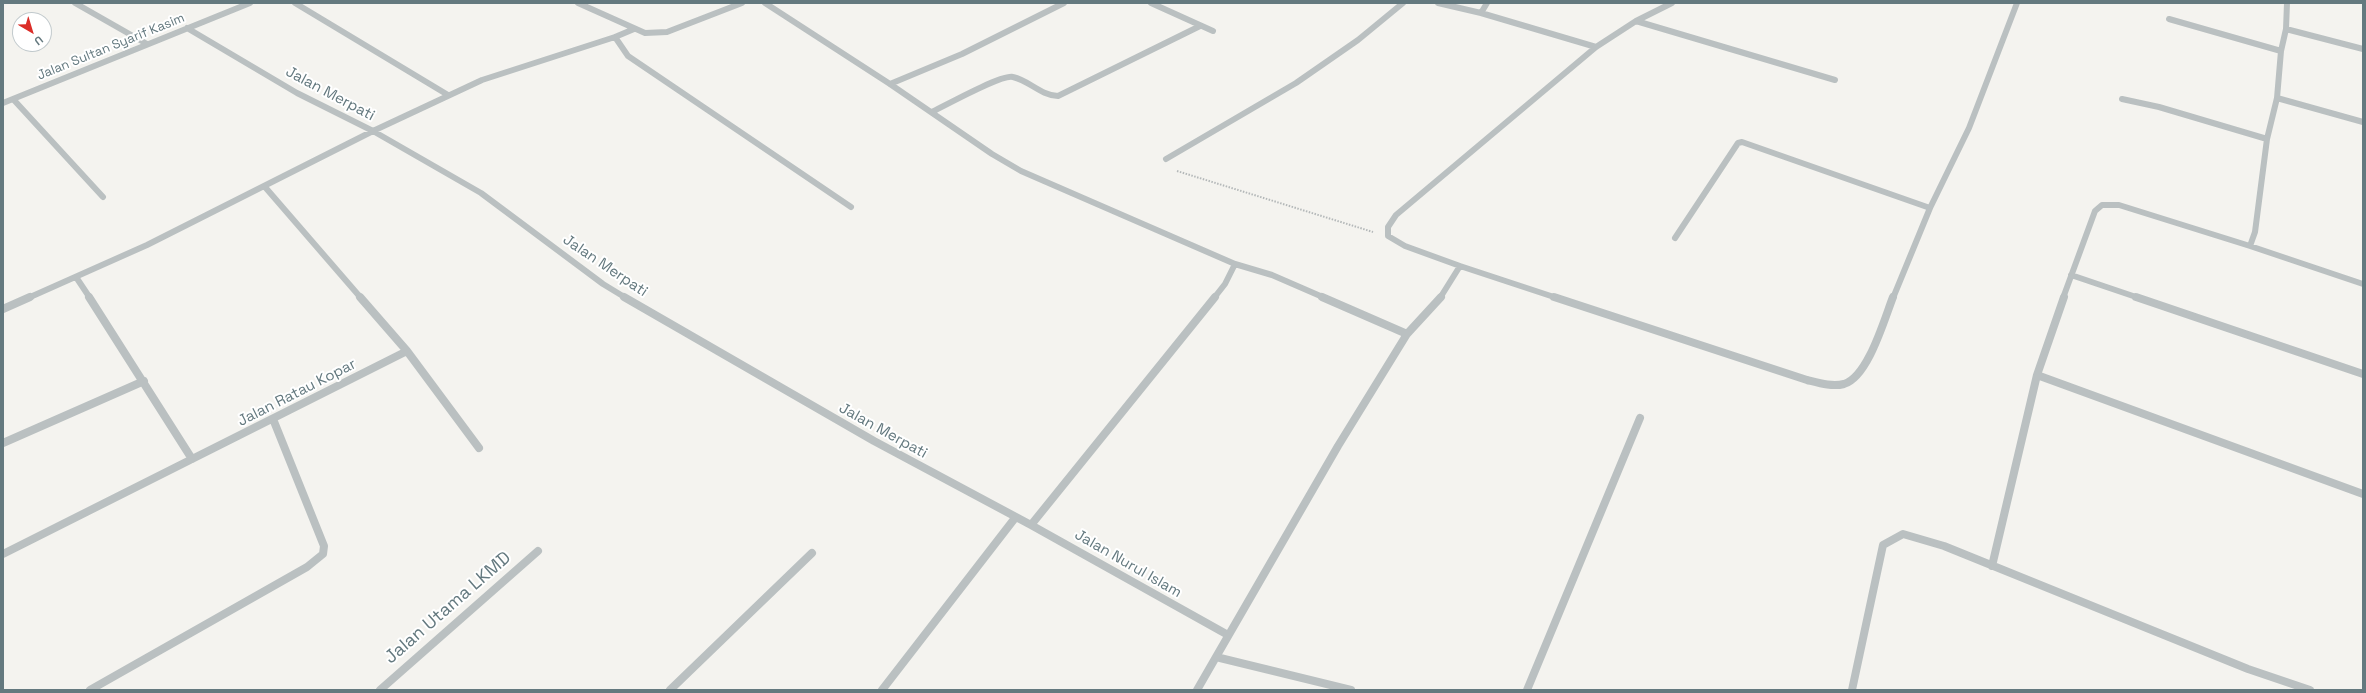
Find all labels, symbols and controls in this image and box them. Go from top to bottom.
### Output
street label: Jalan Sultan Syarif Kasim [35,10,187,84]
north arrow [12,12,52,52]
text: U [32,33,46,48]
street label: Jalan Merpati [282,63,378,125]
street label: Jalan Merpati [559,231,651,301]
street label: Jalan Ratau Kopar [235,355,359,431]
street label: Jalan Merpati [836,399,930,463]
street label: Jalan Nurul Islam [1071,526,1185,602]
street label: Jalan Utama LKMD [380,547,516,669]

